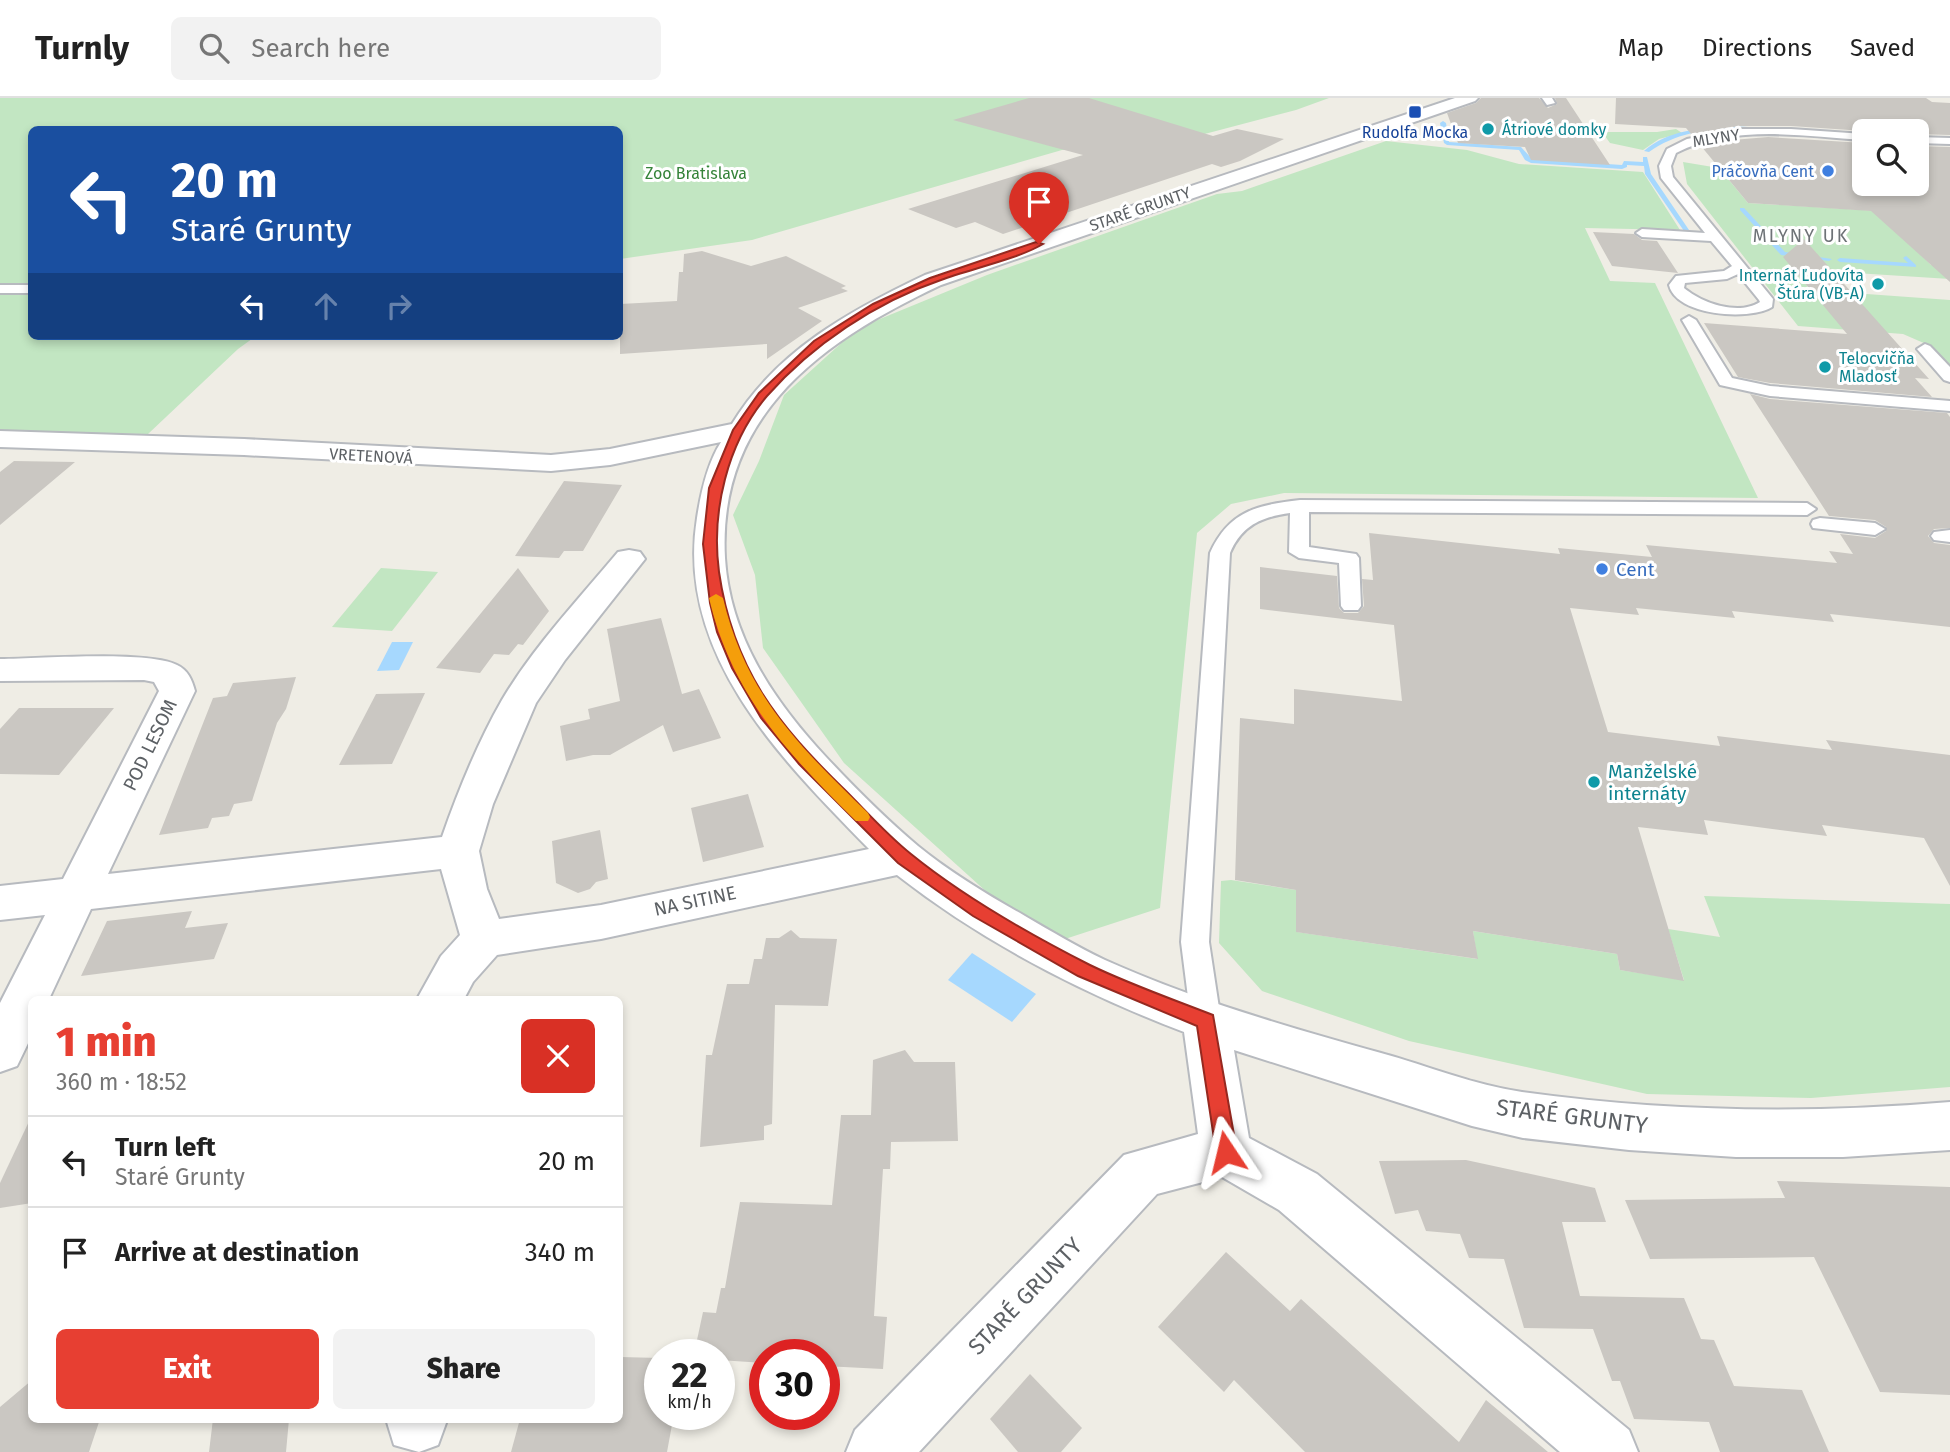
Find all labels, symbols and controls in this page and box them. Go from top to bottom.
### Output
search box [171,17,661,80]
text: Turnly [35,28,129,68]
icon: search [195,29,233,67]
text: Search here [251,33,390,64]
text: Map [1618,34,1664,62]
text: Directions [1702,34,1812,62]
text: Saved [1850,34,1915,62]
marker: Rudolfa Mocka [1407,104,1423,120]
place label: Átriové domky [1502,119,1606,139]
map controls [1852,119,1929,196]
button: search [1852,119,1929,196]
marker: Átriové domky [1480,121,1496,137]
place label: Rudolfa Mocka [1362,123,1468,142]
street label: MLYNY [1691,125,1741,151]
text: 20 m [171,151,278,210]
icon: left [56,154,147,245]
place label: Práčovňa Cent [1711,162,1814,181]
marker: Práčovňa Cent [1820,163,1836,179]
park label: Zoo Bratislava [645,164,747,183]
pin [1009,172,1069,244]
street label: STARÉ GRUNTY [1087,182,1193,235]
icon: arrive [1020,183,1058,221]
text: Staré Grunty [171,211,352,249]
district label: MLYNY UK [1753,225,1849,247]
place label: Internát Ľudovíta Štúra (VB-A) [1739,266,1864,303]
marker: Internát Ľudovíta Štúra (VB-A) [1870,276,1886,292]
icon: left [234,287,272,325]
icon: ahead [307,287,345,325]
icon: right [380,287,418,325]
place label: Telocvičňa Mladosť [1839,349,1915,386]
marker: Telocvičňa Mladosť [1817,359,1833,375]
street label: VRETENOVÁ [329,443,414,468]
place label: Cent [1616,558,1655,581]
marker: Cent [1594,561,1610,577]
street label: POD LESOM [118,695,182,795]
place label: Manželské internáty [1608,760,1697,805]
marker: Manželské internáty [1586,774,1602,790]
street label: NA SITINE [652,881,738,921]
text: 1 min [56,1017,157,1067]
button: close [521,1019,595,1093]
text: 360 m · 18:52 [56,1068,187,1096]
street label: STARÉ GRUNTY [1495,1092,1650,1139]
position arrow [1189,1115,1263,1189]
text: Turn left [115,1132,216,1163]
icon: left [56,1143,94,1181]
text: 20 m [538,1146,595,1177]
text: Staré Grunty [115,1163,245,1191]
street label: STARÉ GRUNTY [961,1231,1088,1360]
icon: arrive [56,1234,94,1272]
text: Arrive at destination [115,1237,359,1268]
text: 340 m [525,1237,595,1268]
button: Exit [56,1329,319,1409]
button: Share [333,1329,595,1409]
speed limit sign: 30 [749,1339,840,1430]
text: 22 [671,1354,708,1396]
text: km/h [667,1391,712,1413]

